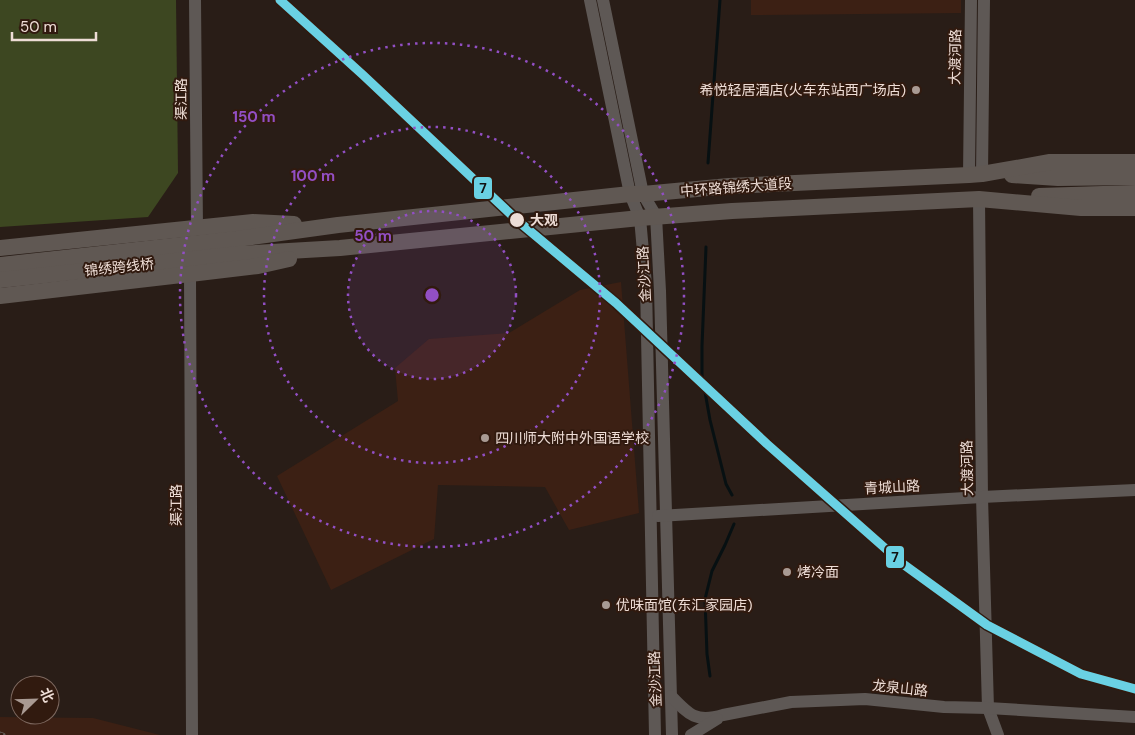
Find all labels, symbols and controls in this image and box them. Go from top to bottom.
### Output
scale bar [12,10,96,42]
text: 50 m [20,17,57,37]
street label: 大渡河路 [946,29,964,85]
street label: 渠江路 [172,78,190,120]
place label: 希悦轻居酒店(火车东站西广场店) [700,81,906,99]
marker: 希悦轻居酒店(火车东站西广场店) [910,84,922,96]
text: 150 m [233,107,276,127]
text: 100 m [291,166,335,186]
street label: 中环路锦绣大道段 [680,174,792,200]
line badge: 7 [473,176,493,200]
text: 7 [479,179,487,197]
marker: 大观 [508,211,526,229]
place label: 大观 [530,211,558,229]
text: 50 m [354,226,392,246]
street label: 金沙江路 [634,246,654,302]
street label: 锦绣跨线桥 [83,254,155,280]
centre of rings [423,286,441,304]
place label: 四川师大附中外国语学校 [495,429,649,447]
marker: 四川师大附中外国语学校 [479,432,491,444]
street label: 大渡河路 [958,440,976,496]
street label: 青城山路 [864,477,920,497]
street label: 渠江路 [167,484,185,526]
line badge: 7 [885,545,905,569]
text: 7 [891,548,899,566]
place label: 烤冷面 [797,563,839,581]
marker: 烤冷面 [781,566,793,578]
place label: 优味面馆(东汇家园店) [616,596,752,614]
marker: 优味面馆(东汇家园店) [600,599,612,611]
street label: 金沙江路 [645,651,665,707]
north arrow [10,675,60,725]
street label: 龙泉山路 [871,676,929,700]
text: 北 [36,685,58,705]

